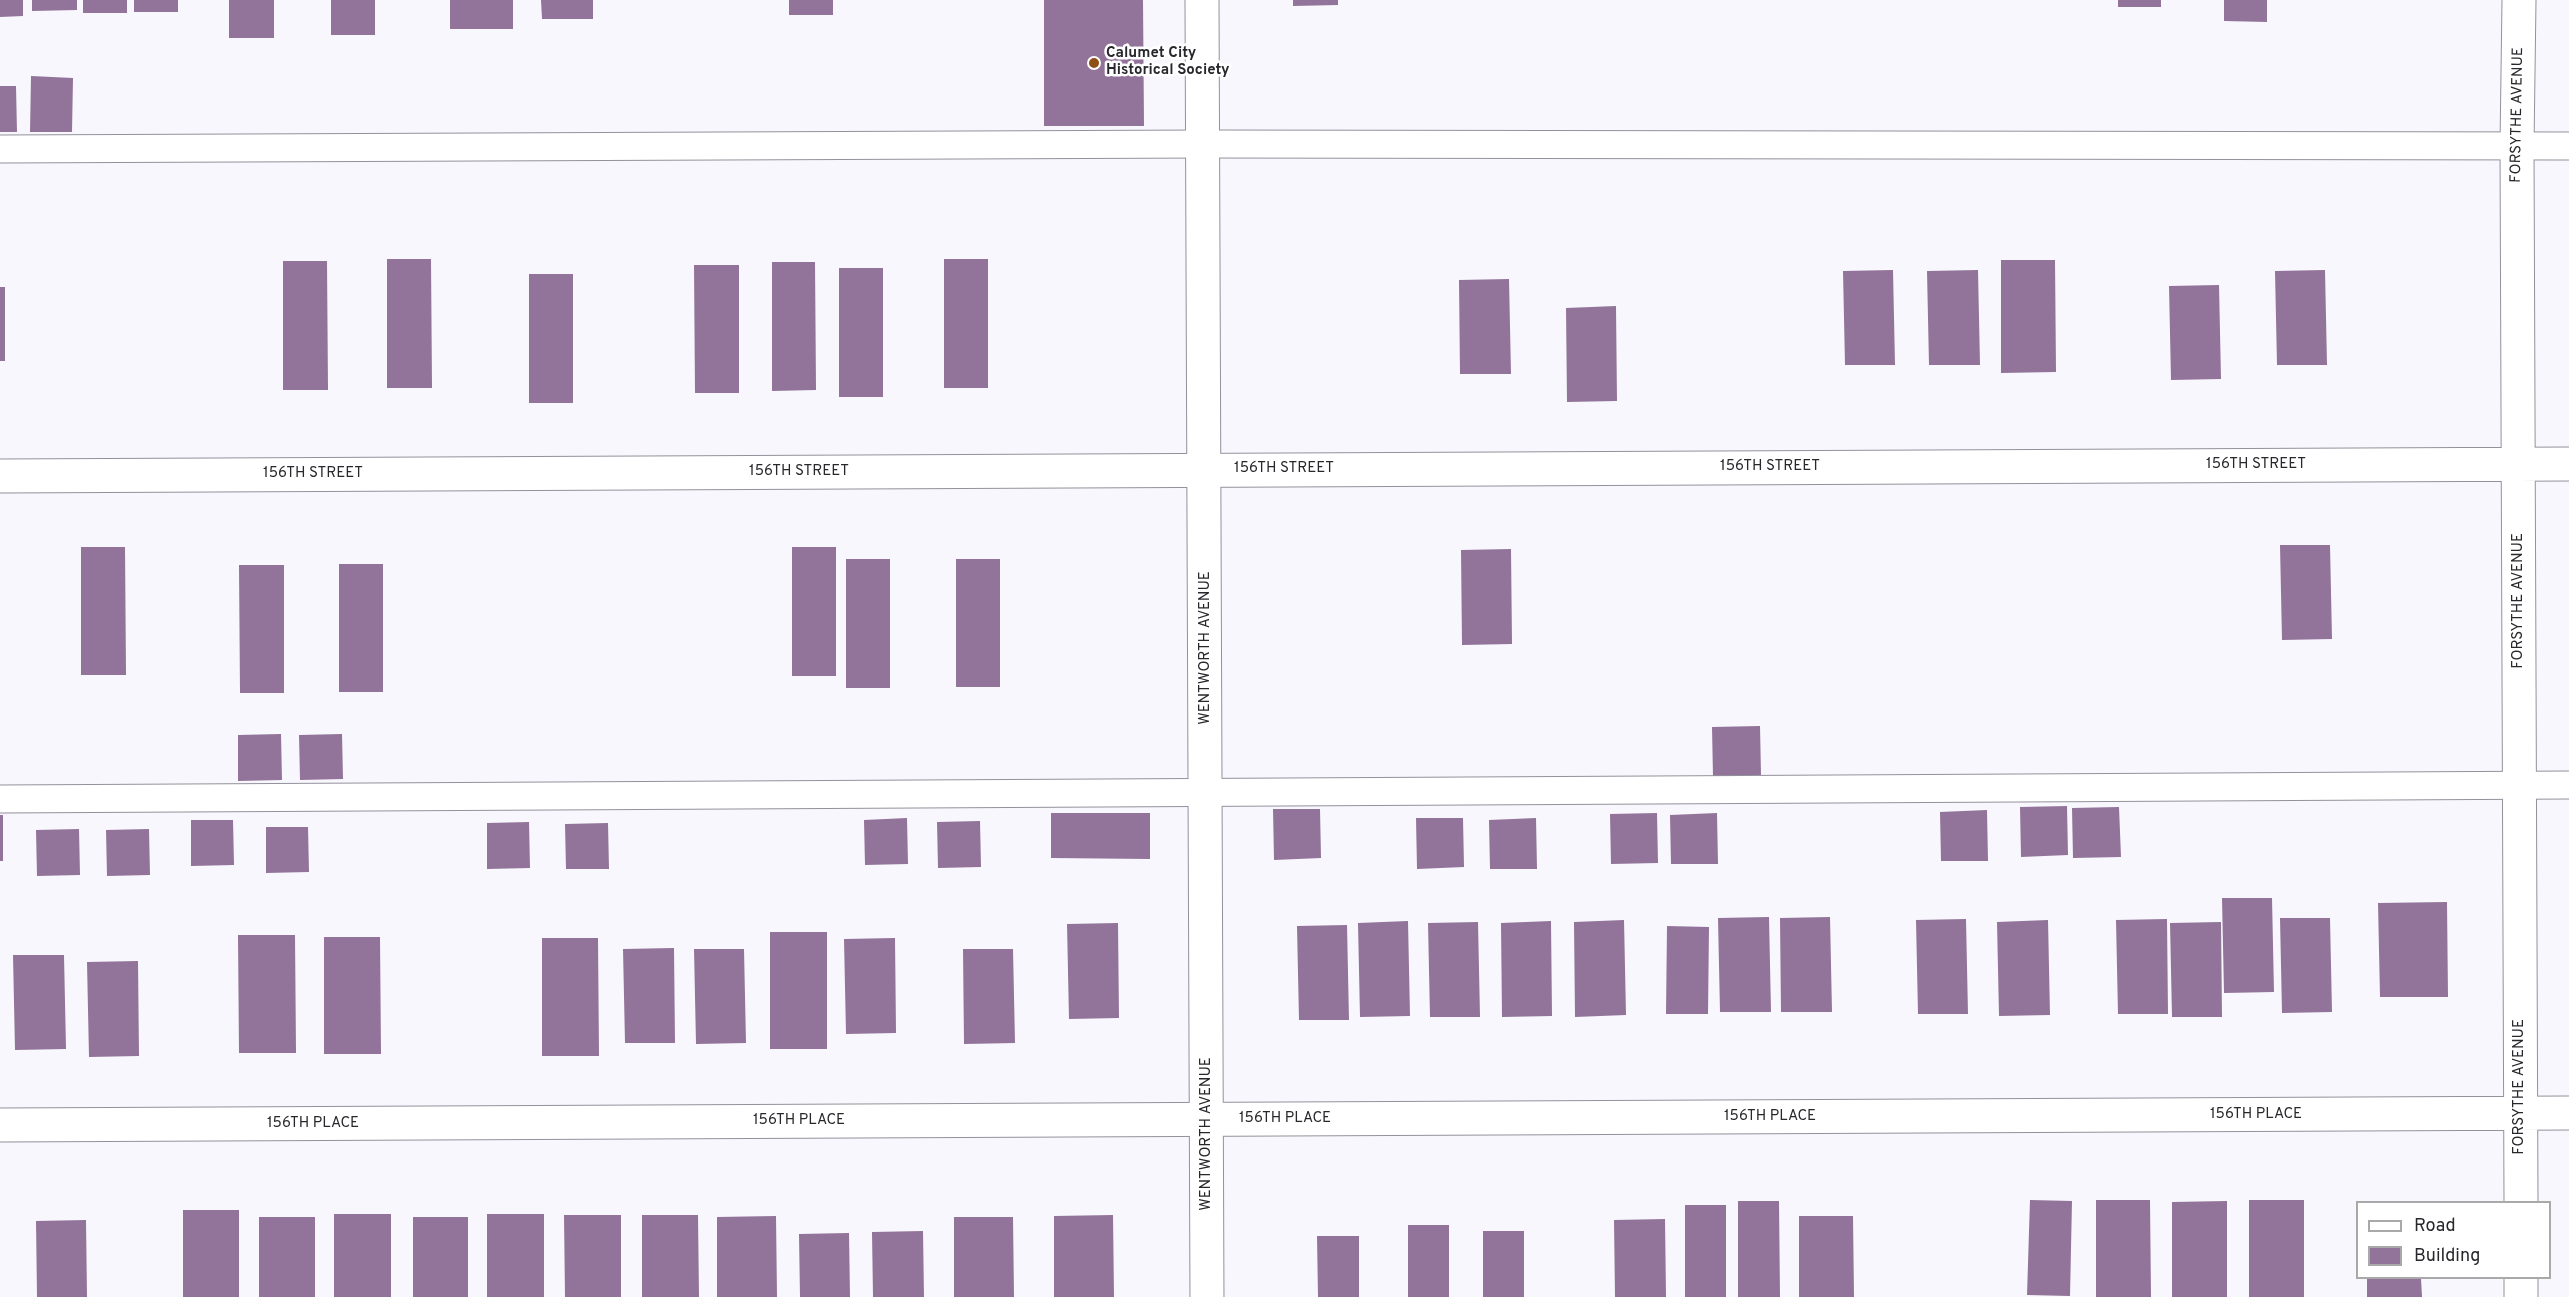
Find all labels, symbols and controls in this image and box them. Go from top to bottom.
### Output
place label: Calumet City Historical Society [1106,45,1230,80]
street label: FORSYTHE AVENUE [2508,47,2528,183]
marker: Calumet City Historical Society [1087,56,1101,70]
street label: 156TH STREET [2206,456,2306,474]
street label: 156TH STREET [1720,458,1820,476]
street label: 156TH STREET [1234,460,1334,478]
street label: 156TH STREET [749,463,849,481]
street label: 156TH STREET [263,465,363,483]
street label: FORSYTHE AVENUE [2510,533,2528,669]
street label: WENTWORTH AVENUE [1197,571,1215,725]
street label: FORSYTHE AVENUE [2511,1019,2529,1155]
street label: WENTWORTH AVENUE [1198,1057,1216,1211]
street label: 156TH PLACE [2210,1106,2302,1124]
street label: 156TH PLACE [1724,1108,1816,1126]
street label: 156TH PLACE [1239,1110,1331,1128]
street label: 156TH PLACE [753,1112,845,1130]
street label: 156TH PLACE [267,1115,359,1133]
legend [2356,1201,2551,1279]
text: Road [2414,1215,2456,1238]
text: Building [2414,1245,2480,1268]

